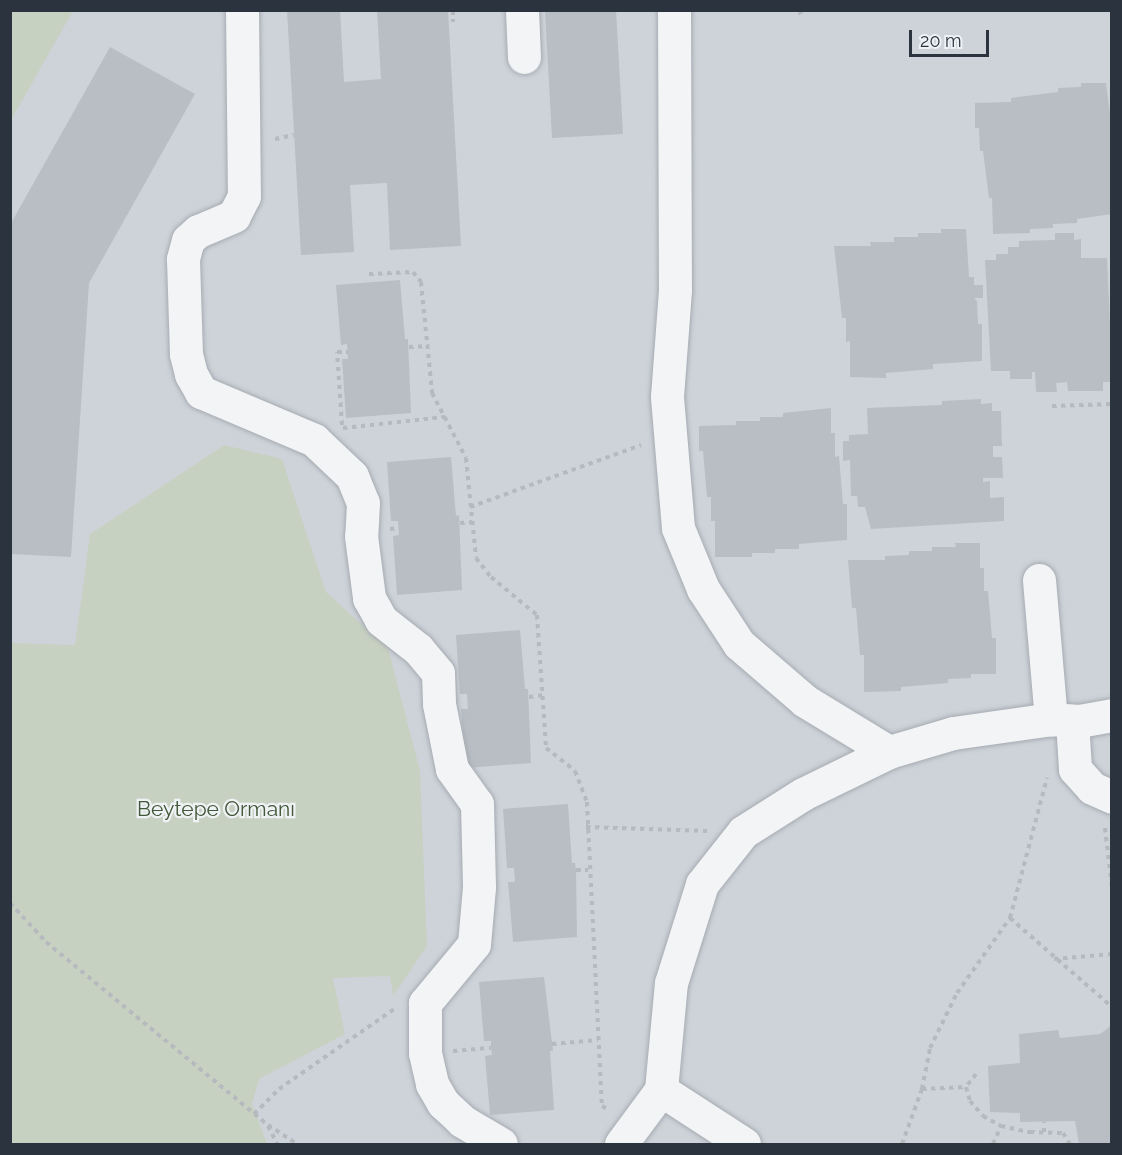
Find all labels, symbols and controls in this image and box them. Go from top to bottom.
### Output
scale bar [912,18,992,56]
text: 20 m [920,30,962,51]
park label: Beytepe Ormanı [137,796,295,822]

